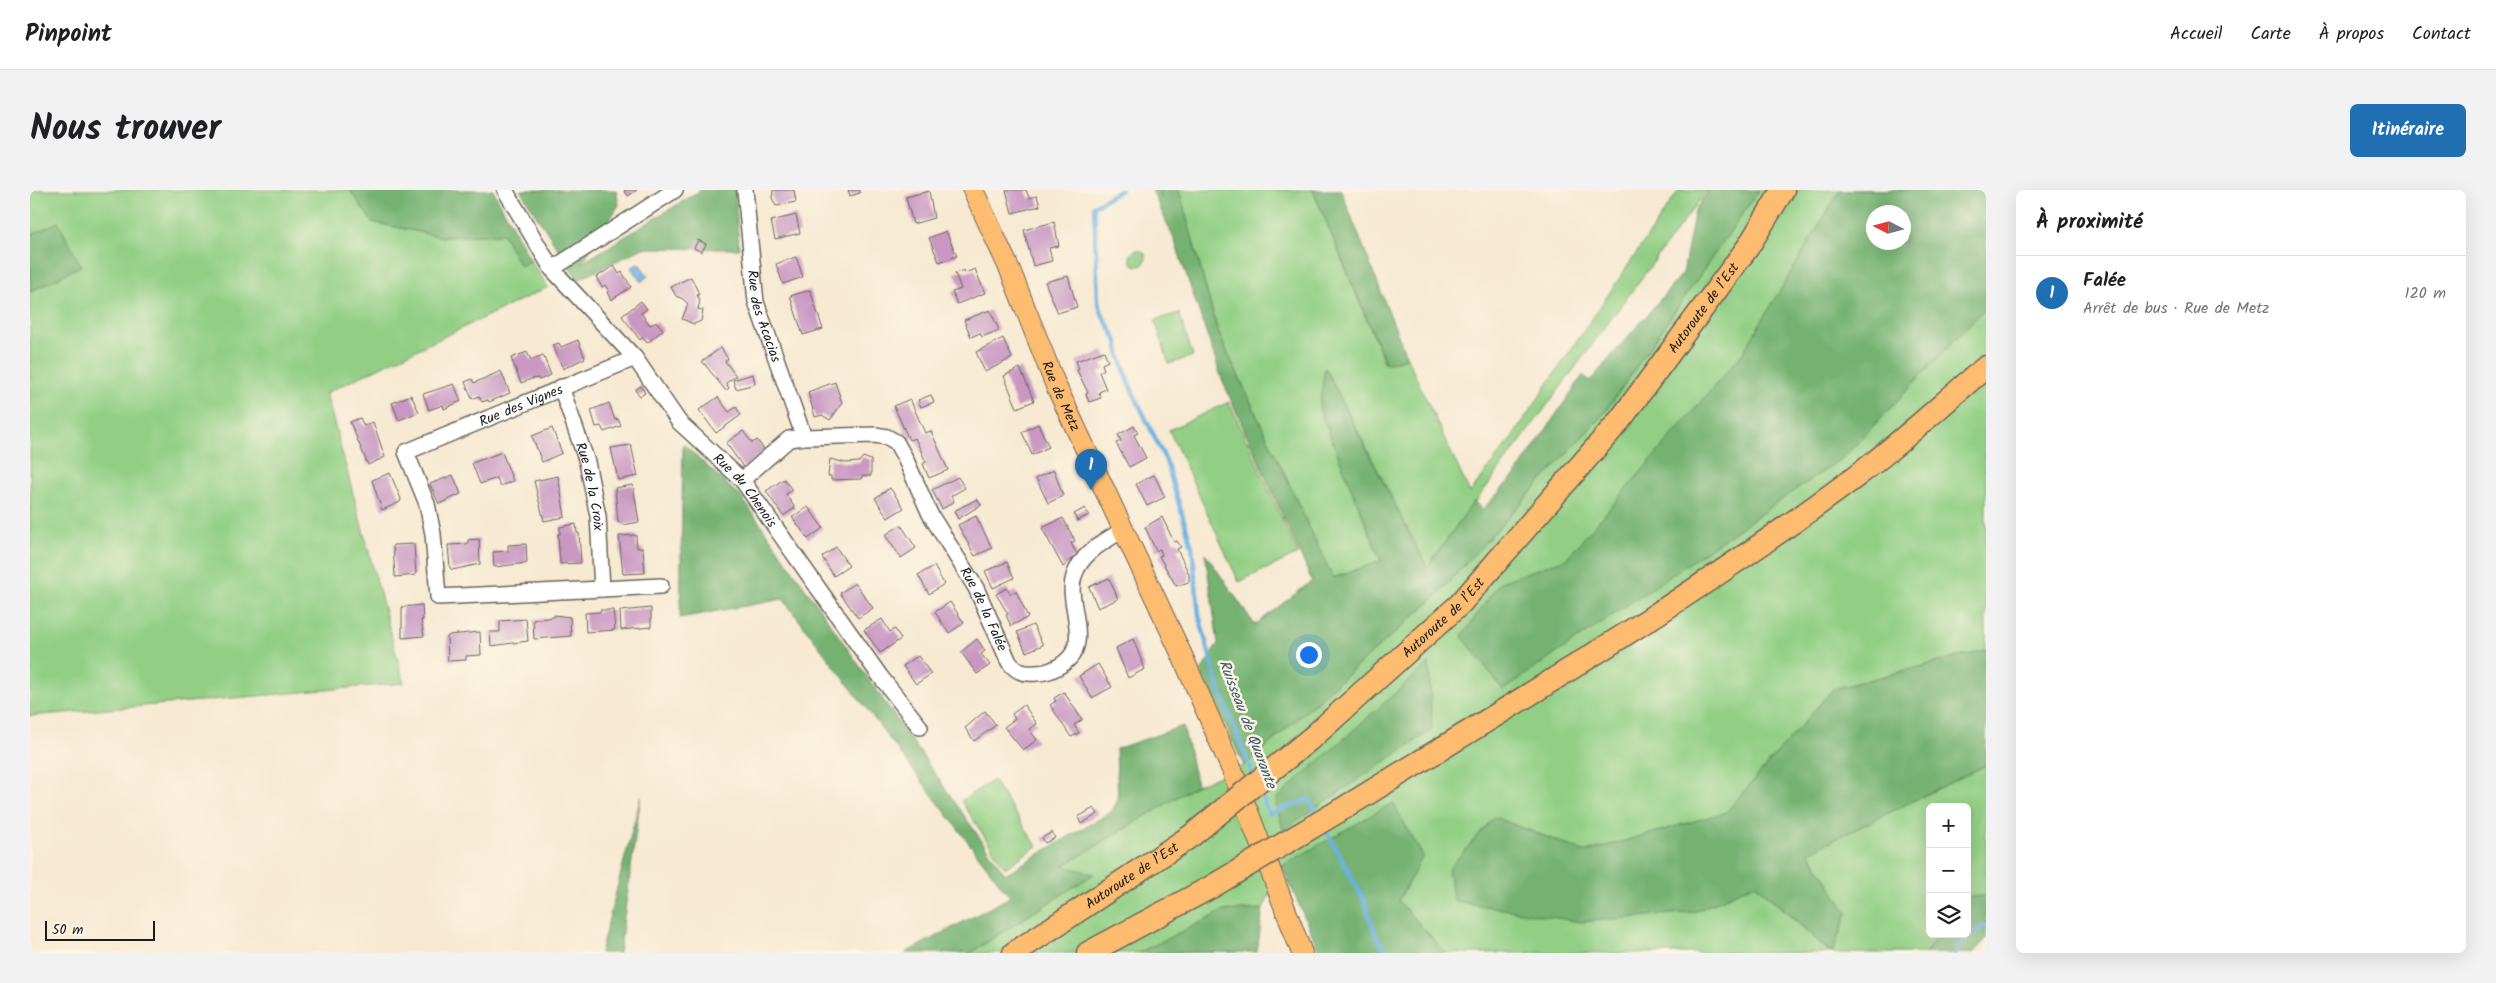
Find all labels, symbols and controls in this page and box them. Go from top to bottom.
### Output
text: Pinpoint [25,15,112,54]
text: Accueil [2170,20,2223,49]
text: Carte [2251,20,2291,49]
text: À propos [2319,20,2384,49]
text: Contact [2412,20,2471,49]
text: Nous trouver [30,102,221,158]
button: Itinéraire [2350,104,2466,157]
north arrow [1866,205,1911,250]
text: À proximité [2036,206,2143,239]
street label: Autoroute de l’Est [1663,258,1745,358]
text: Falée [2083,266,2126,296]
street label: Rue des Acacias [741,269,787,365]
text: 1 [2050,281,2054,306]
text: 120 m [2405,281,2446,306]
text: Arrêt de bus · Rue de Metz [2083,296,2269,321]
street label: Rue de Metz [1035,358,1086,435]
street label: Rue des Vignes [476,379,566,433]
street label: Rue de la Croix [569,439,609,532]
street label: Rue du Chenois [707,448,782,532]
pin: 1 [1075,449,1107,490]
street label: Rue de la Falée [953,563,1013,655]
street label: Autoroute de l’Est [1397,572,1491,663]
your location [1296,642,1322,668]
water label: Ruisseau de Quarante [1211,657,1283,793]
map controls [1926,803,1971,938]
button: + [1926,803,1971,848]
street label: Autoroute de l’Est [1081,837,1184,915]
button: − [1926,848,1971,893]
button: layers [1926,893,1971,938]
scale bar [45,918,155,941]
text: 50 m [52,919,83,941]

